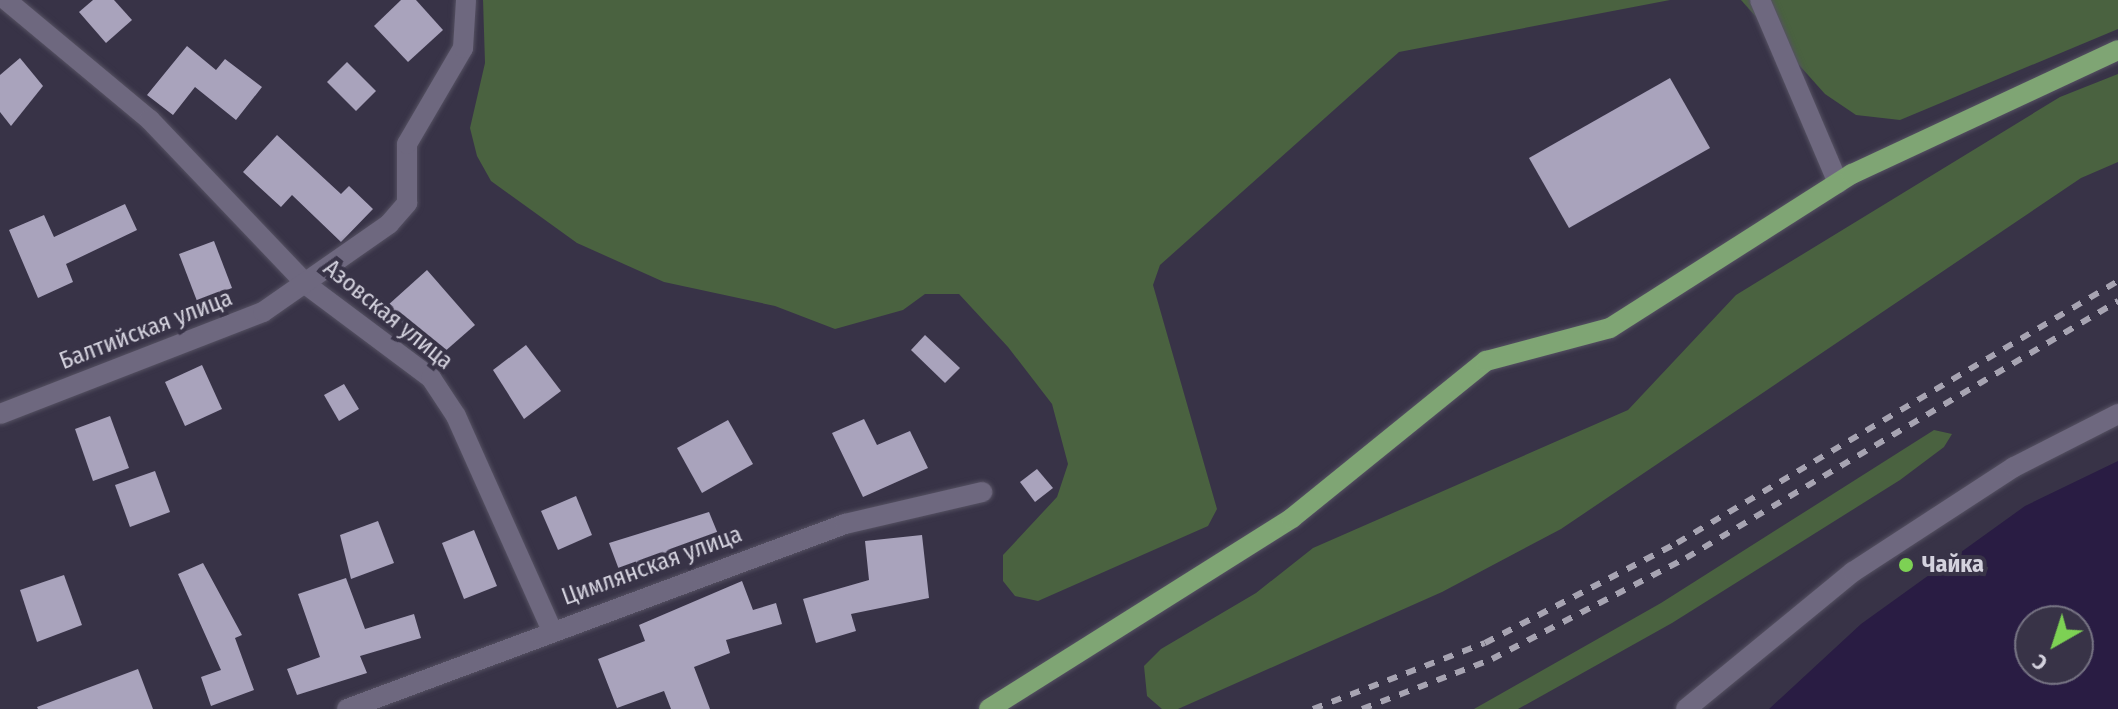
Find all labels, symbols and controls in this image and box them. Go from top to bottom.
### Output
street label: Азовская улица [317,254,459,376]
street label: Балтийская улица [56,284,236,376]
street label: Цимлянская улица [558,520,746,612]
place label: Чайка [1922,551,1984,579]
marker: Чайка [1897,556,1915,574]
north arrow [2014,605,2094,685]
text: С [2027,648,2053,677]

